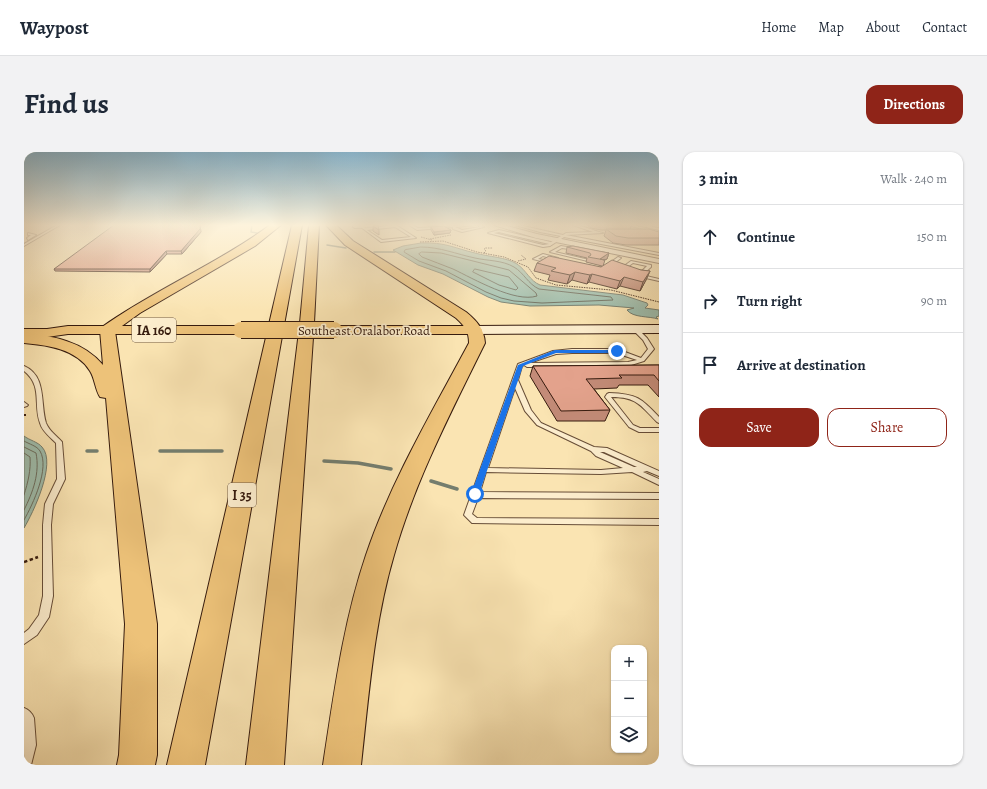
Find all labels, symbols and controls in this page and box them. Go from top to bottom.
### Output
text: Waypost [20,15,89,41]
text: Home [761,18,796,37]
text: Map [818,18,844,37]
text: About [866,18,900,37]
text: Contact [922,18,967,37]
text: Find us [24,85,109,123]
button: Directions [866,85,963,124]
text: 3 min [699,167,738,190]
text: Walk · 240 m [880,170,947,187]
icon: ahead [699,226,721,248]
text: Continue [737,227,795,247]
text: 150 m [917,228,947,245]
icon: right [699,290,721,312]
text: Turn right [737,291,802,311]
text: 90 m [921,292,947,309]
road number: IA 160 [132,318,176,342]
street label: Southeast Oralabor Road [298,322,430,339]
route end [608,342,626,360]
icon: arrive [699,354,721,376]
text: Arrive at destination [737,355,866,375]
button: Save [699,408,819,447]
button: Share [827,408,947,447]
road number: I 35 [228,483,256,507]
route start [466,485,484,503]
map controls [611,645,647,753]
button: + [611,645,647,681]
button: − [611,681,647,717]
button: layers [611,717,647,753]

